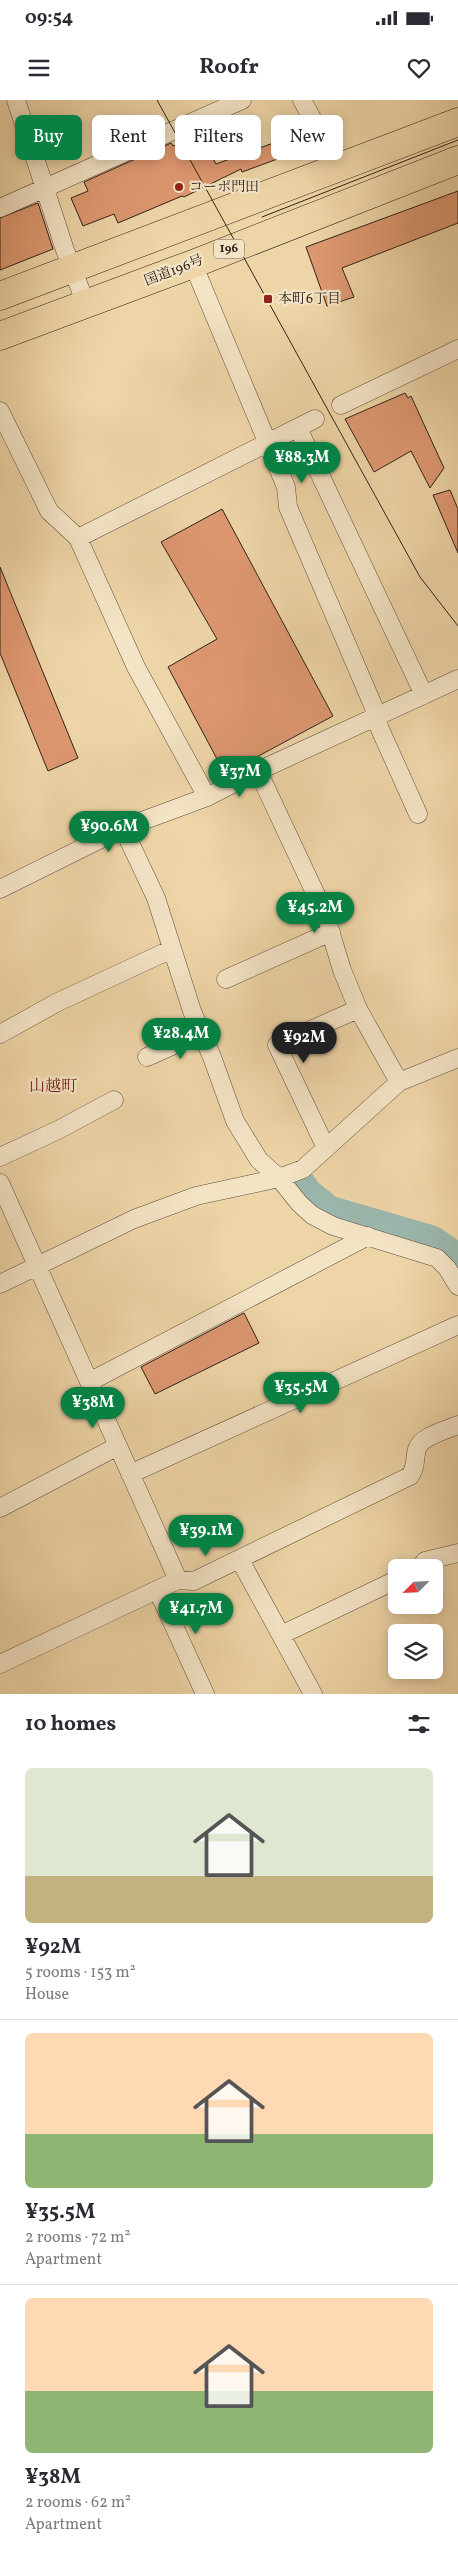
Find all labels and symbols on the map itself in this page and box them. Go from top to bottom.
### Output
place label: コーポ門田 [189,178,259,197]
marker: コーポ門田 [173,181,185,193]
road number: 196 [214,240,244,258]
street label: 国道196号 [141,251,207,291]
place label: 本町6丁目 [278,290,341,309]
marker: 本町6丁目 [262,293,274,305]
pin: ¥88.3M [261,442,343,484]
pin: ¥37M [210,756,270,798]
pin: ¥90.6M [68,810,150,853]
pin: ¥45.2M [274,892,356,934]
pin: ¥28.4M [140,1018,222,1060]
pin: ¥92M [274,1022,334,1064]
district label: 山越町 [29,1076,77,1098]
pin: ¥35.5M [260,1372,342,1414]
pin: ¥38M [63,1386,123,1429]
pin: ¥39.1M [165,1514,247,1557]
north arrow [388,1559,442,1614]
pin: ¥41.7M [155,1592,237,1635]

